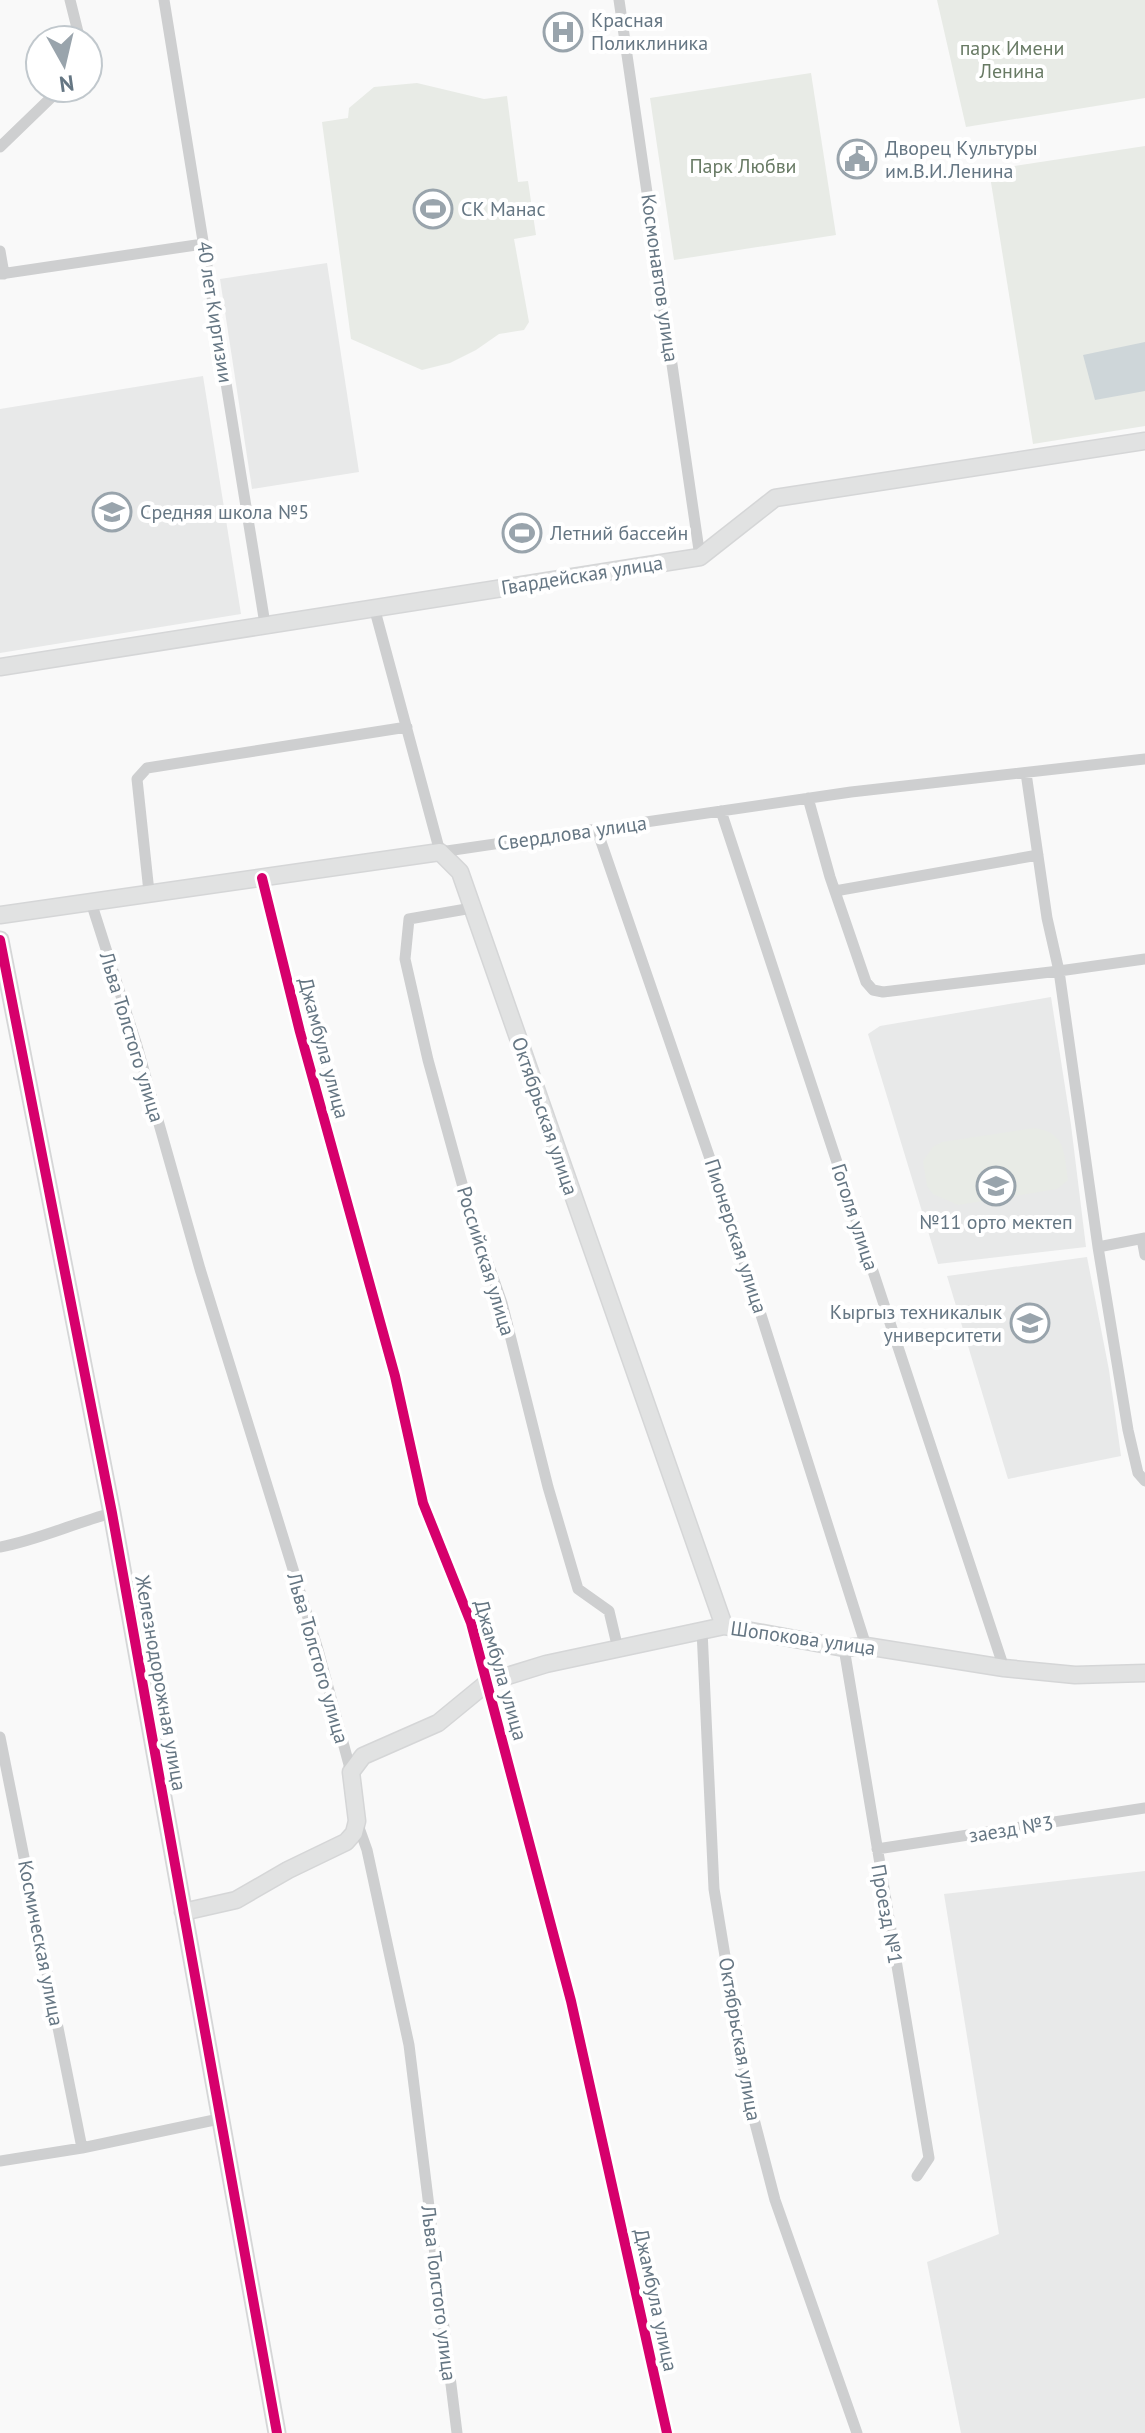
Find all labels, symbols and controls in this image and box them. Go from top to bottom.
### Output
place label: Красная Поликлиника [591,7,708,56]
hospital icon: Красная Поликлиника [542,11,584,53]
north arrow [24,24,104,104]
park label: парк Имени Ленина [960,35,1064,84]
text: N [58,69,76,99]
place label: Дворец Культуры им.В.И.Ленина [885,135,1038,184]
public building icon: Дворец Культуры им.В.И.Ленина [836,138,878,180]
park label: Парк Любви [689,153,797,179]
sports icon: СК Манас [412,188,454,230]
street label: Космонавтов улица [635,192,685,364]
place label: СК Манас [461,196,545,222]
street label: 40 лет Киргизии [191,239,239,385]
school or university icon: Средняя школа №5 [91,491,133,533]
place label: Средняя школа №5 [140,499,309,525]
sports icon: Летний бассейн [501,512,543,554]
place label: Летний бассейн [549,520,688,546]
street label: Гвардейская улица [499,549,665,601]
street label: Свердлова улица [496,810,648,856]
street label: Льва Толстого улица [93,948,170,1125]
street label: Джамбула улица [293,975,355,1121]
street label: Октябрьская улица [506,1034,584,1198]
street label: Пионерская улица [699,1155,773,1317]
street label: Гоголя улица [826,1160,884,1274]
school or university icon: №11 орто мектеп [975,1165,1017,1207]
street label: Российская улица [451,1183,521,1339]
place label: №11 орто мектеп [919,1209,1073,1235]
place label: Кыргыз техникалык университети [830,1299,1002,1348]
school or university icon: Кыргыз техникалык университети [1009,1302,1051,1344]
street label: Льва Толстого улица [281,1569,355,1746]
street label: Железнодорожная улица [129,1572,193,1793]
street label: Джамбула улица [469,1597,533,1743]
street label: Шопокова улица [729,1615,877,1661]
street label: заезд №3 [967,1809,1055,1849]
street label: Космическая улица [12,1858,70,2028]
street label: Проезд №1 [865,1862,909,1966]
street label: Октябрьская улица [713,1955,767,2123]
street label: Льва Толстого улица [415,2203,463,2382]
street label: Джамбула улица [628,2226,684,2374]

